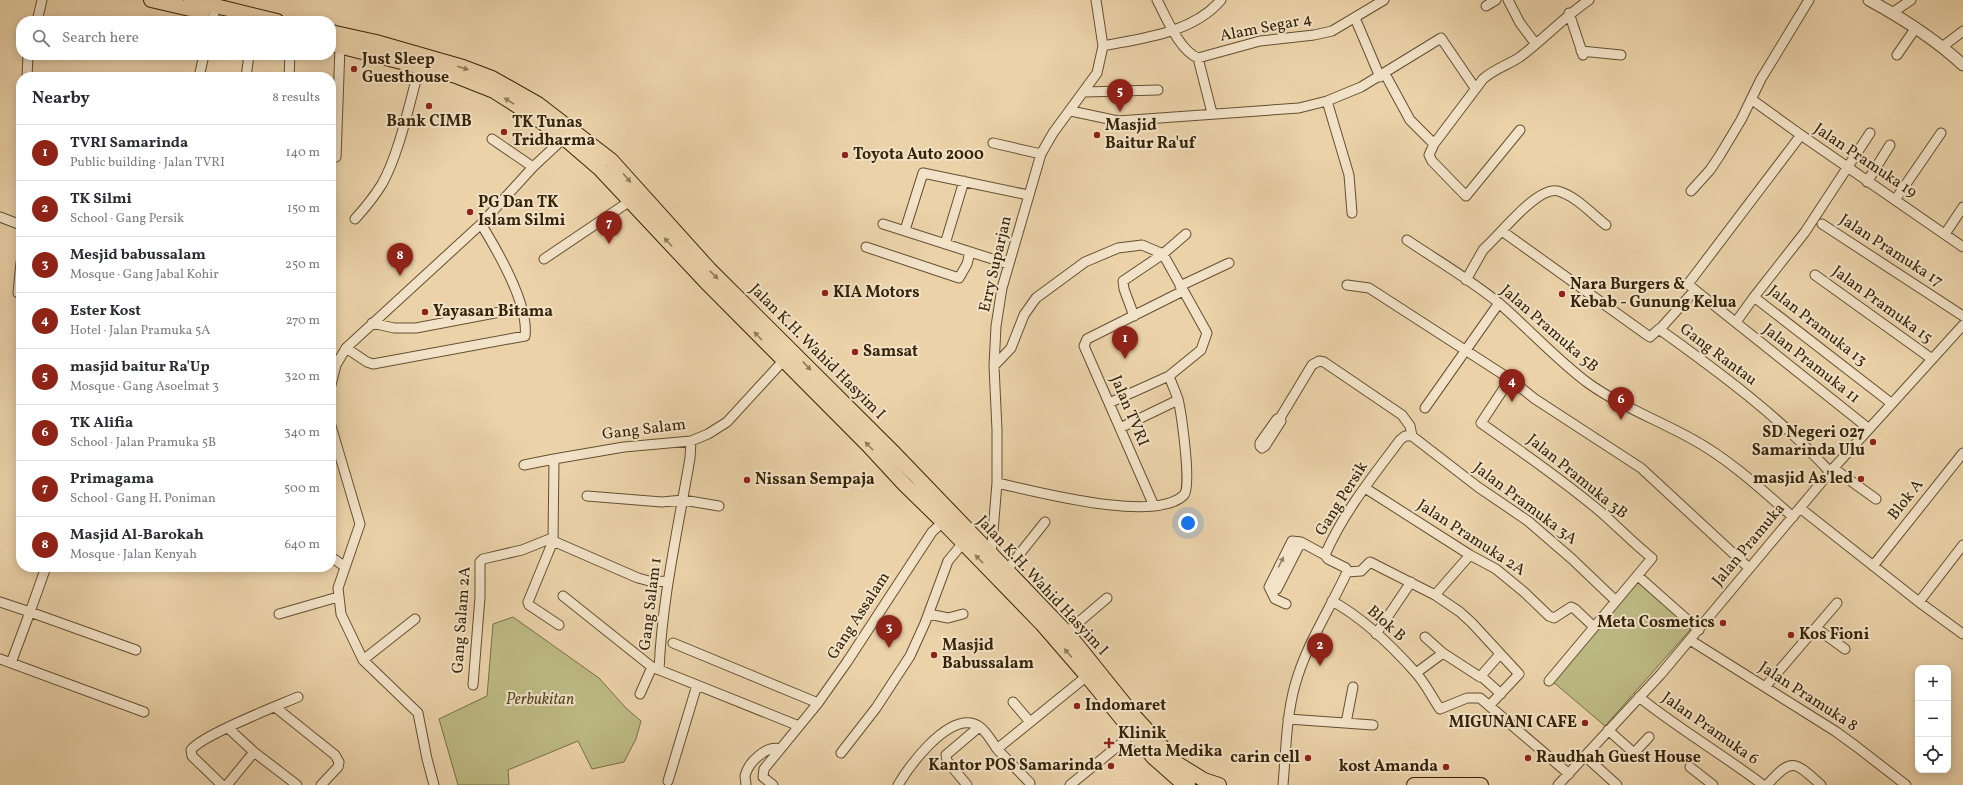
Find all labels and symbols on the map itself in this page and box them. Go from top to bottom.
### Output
street label: Alam Segar 4 [1218,8,1314,48]
place label: Just Sleep Guesthouse [361,49,449,89]
marker: Just Sleep Guesthouse [349,64,359,74]
one-way arrow [458,65,470,71]
pin: 5 [1107,79,1133,112]
one-way arrow [503,97,515,104]
marker: Bank CIMB [424,101,434,111]
place label: Bank CIMB [386,111,472,133]
place label: TK Tunas Tridharma [512,112,595,152]
place label: Masjid Baitur Ra'uf [1105,115,1197,155]
street label: Jalan Pramuka 19 [1809,118,1921,204]
marker: TK Tunas Tridharma [499,127,509,137]
marker: Masjid Baitur Ra'uf [1092,130,1102,140]
place label: Toyota Auto 2000 [853,144,984,166]
marker: Toyota Auto 2000 [840,150,850,160]
one-way arrow [623,173,632,184]
place label: PG Dan TK Islam Silmi [478,192,566,232]
marker: PG Dan TK Islam Silmi [465,207,475,217]
street label: Jalan Pramuka 17 [1835,209,1947,293]
pin: 7 [596,211,622,244]
street label: Erry Suparjan [974,214,1018,314]
one-way arrow [663,237,673,247]
pin: 8 [387,243,413,276]
street label: Jalan Pramuka 15 [1827,261,1937,349]
one-way arrow [709,270,719,280]
place label: Nara Burgers & Kebab - Gunung Kelua [1570,274,1737,314]
street label: Jalan K.H. Wahid Hasyim I [744,279,890,425]
street label: Jalan Pramuka 5B [1495,280,1603,378]
street label: Jalan Pramuka 13 [1763,280,1871,372]
place label: KIA Motors [833,282,920,304]
marker: KIA Motors [820,288,830,298]
marker: Nara Burgers & Kebab - Gunung Kelua [1557,289,1567,299]
place label: Yayasan Bitama [433,301,553,323]
marker: Yayasan Bitama [420,307,430,317]
street label: Gang Rantau [1675,319,1761,391]
street label: Jalan Pramuka 11 [1758,319,1864,409]
pin: 1 [1112,326,1138,359]
one-way arrow [753,331,763,341]
place label: Samsat [863,341,918,363]
marker: Samsat [850,347,860,357]
one-way arrow [802,361,812,371]
pin: 4 [1499,369,1525,402]
street label: Jalan TVRI [1104,372,1154,450]
pin: 6 [1608,387,1634,420]
street label: Gang Salam [601,414,687,446]
place label: SD Negeri 027 Samarinda Ulu [1752,422,1865,462]
street label: Jalan Pramuka 3B [1522,429,1632,525]
marker: SD Negeri 027 Samarinda Ulu [1868,437,1878,447]
one-way arrow [864,441,874,451]
street label: Gang Persik [1310,457,1374,541]
street label: Jalan Pramuka 3A [1468,458,1582,550]
place label: masjid As'led [1753,468,1853,490]
place label: Nissan Sempaja [755,469,875,491]
marker: masjid As'led [1856,474,1866,484]
marker: Nissan Sempaja [742,475,752,485]
street label: Blok A [1883,475,1929,525]
street label: Jalan Pramuka 2A [1412,495,1530,581]
street label: Jalan Pramuka [1708,499,1790,591]
street label: Jalan K.H. Wahid Hasyim I [971,511,1113,661]
your location [1178,513,1198,533]
one-way arrow [974,554,983,564]
street label: Gang Salam 1 [634,556,668,652]
one-way arrow [1278,556,1285,568]
street label: Gang Salam 2A [447,566,477,674]
street label: Gang Assalam [822,568,896,664]
street label: Blok B [1362,601,1410,647]
place label: Meta Cosmetics [1597,612,1715,634]
pin: 3 [876,615,902,648]
marker: Meta Cosmetics [1718,618,1728,628]
place label: Kos Fioni [1799,624,1870,646]
marker: Kos Fioni [1786,630,1796,640]
pin: 2 [1307,633,1333,666]
place label: Masjid Babussalam [942,635,1034,675]
one-way arrow [1063,648,1072,659]
marker: Masjid Babussalam [929,650,939,660]
street label: Jalan Pramuka 8 [1754,657,1862,737]
street label: Jalan Pramuka 6 [1657,687,1763,771]
park label: Perbukitan [506,689,574,711]
place label: Indomaret [1085,695,1166,717]
marker: Indomaret [1072,701,1082,711]
place label: MIGUNANI CAFE [1449,712,1577,734]
marker: MIGUNANI CAFE [1580,718,1590,728]
place label: Klinik Metta Medika [1118,723,1223,763]
marker: Klinik Metta Medika [1103,737,1115,749]
place label: carin cell [1230,747,1301,769]
place label: Raudhah Guest House [1536,747,1701,769]
marker: carin cell [1303,753,1313,763]
marker: Raudhah Guest House [1523,753,1533,763]
place label: Kantor POS Samarinda [928,755,1103,777]
place label: kost Amanda [1339,756,1438,778]
marker: Kantor POS Samarinda [1106,761,1116,771]
marker: kost Amanda [1441,762,1451,772]

